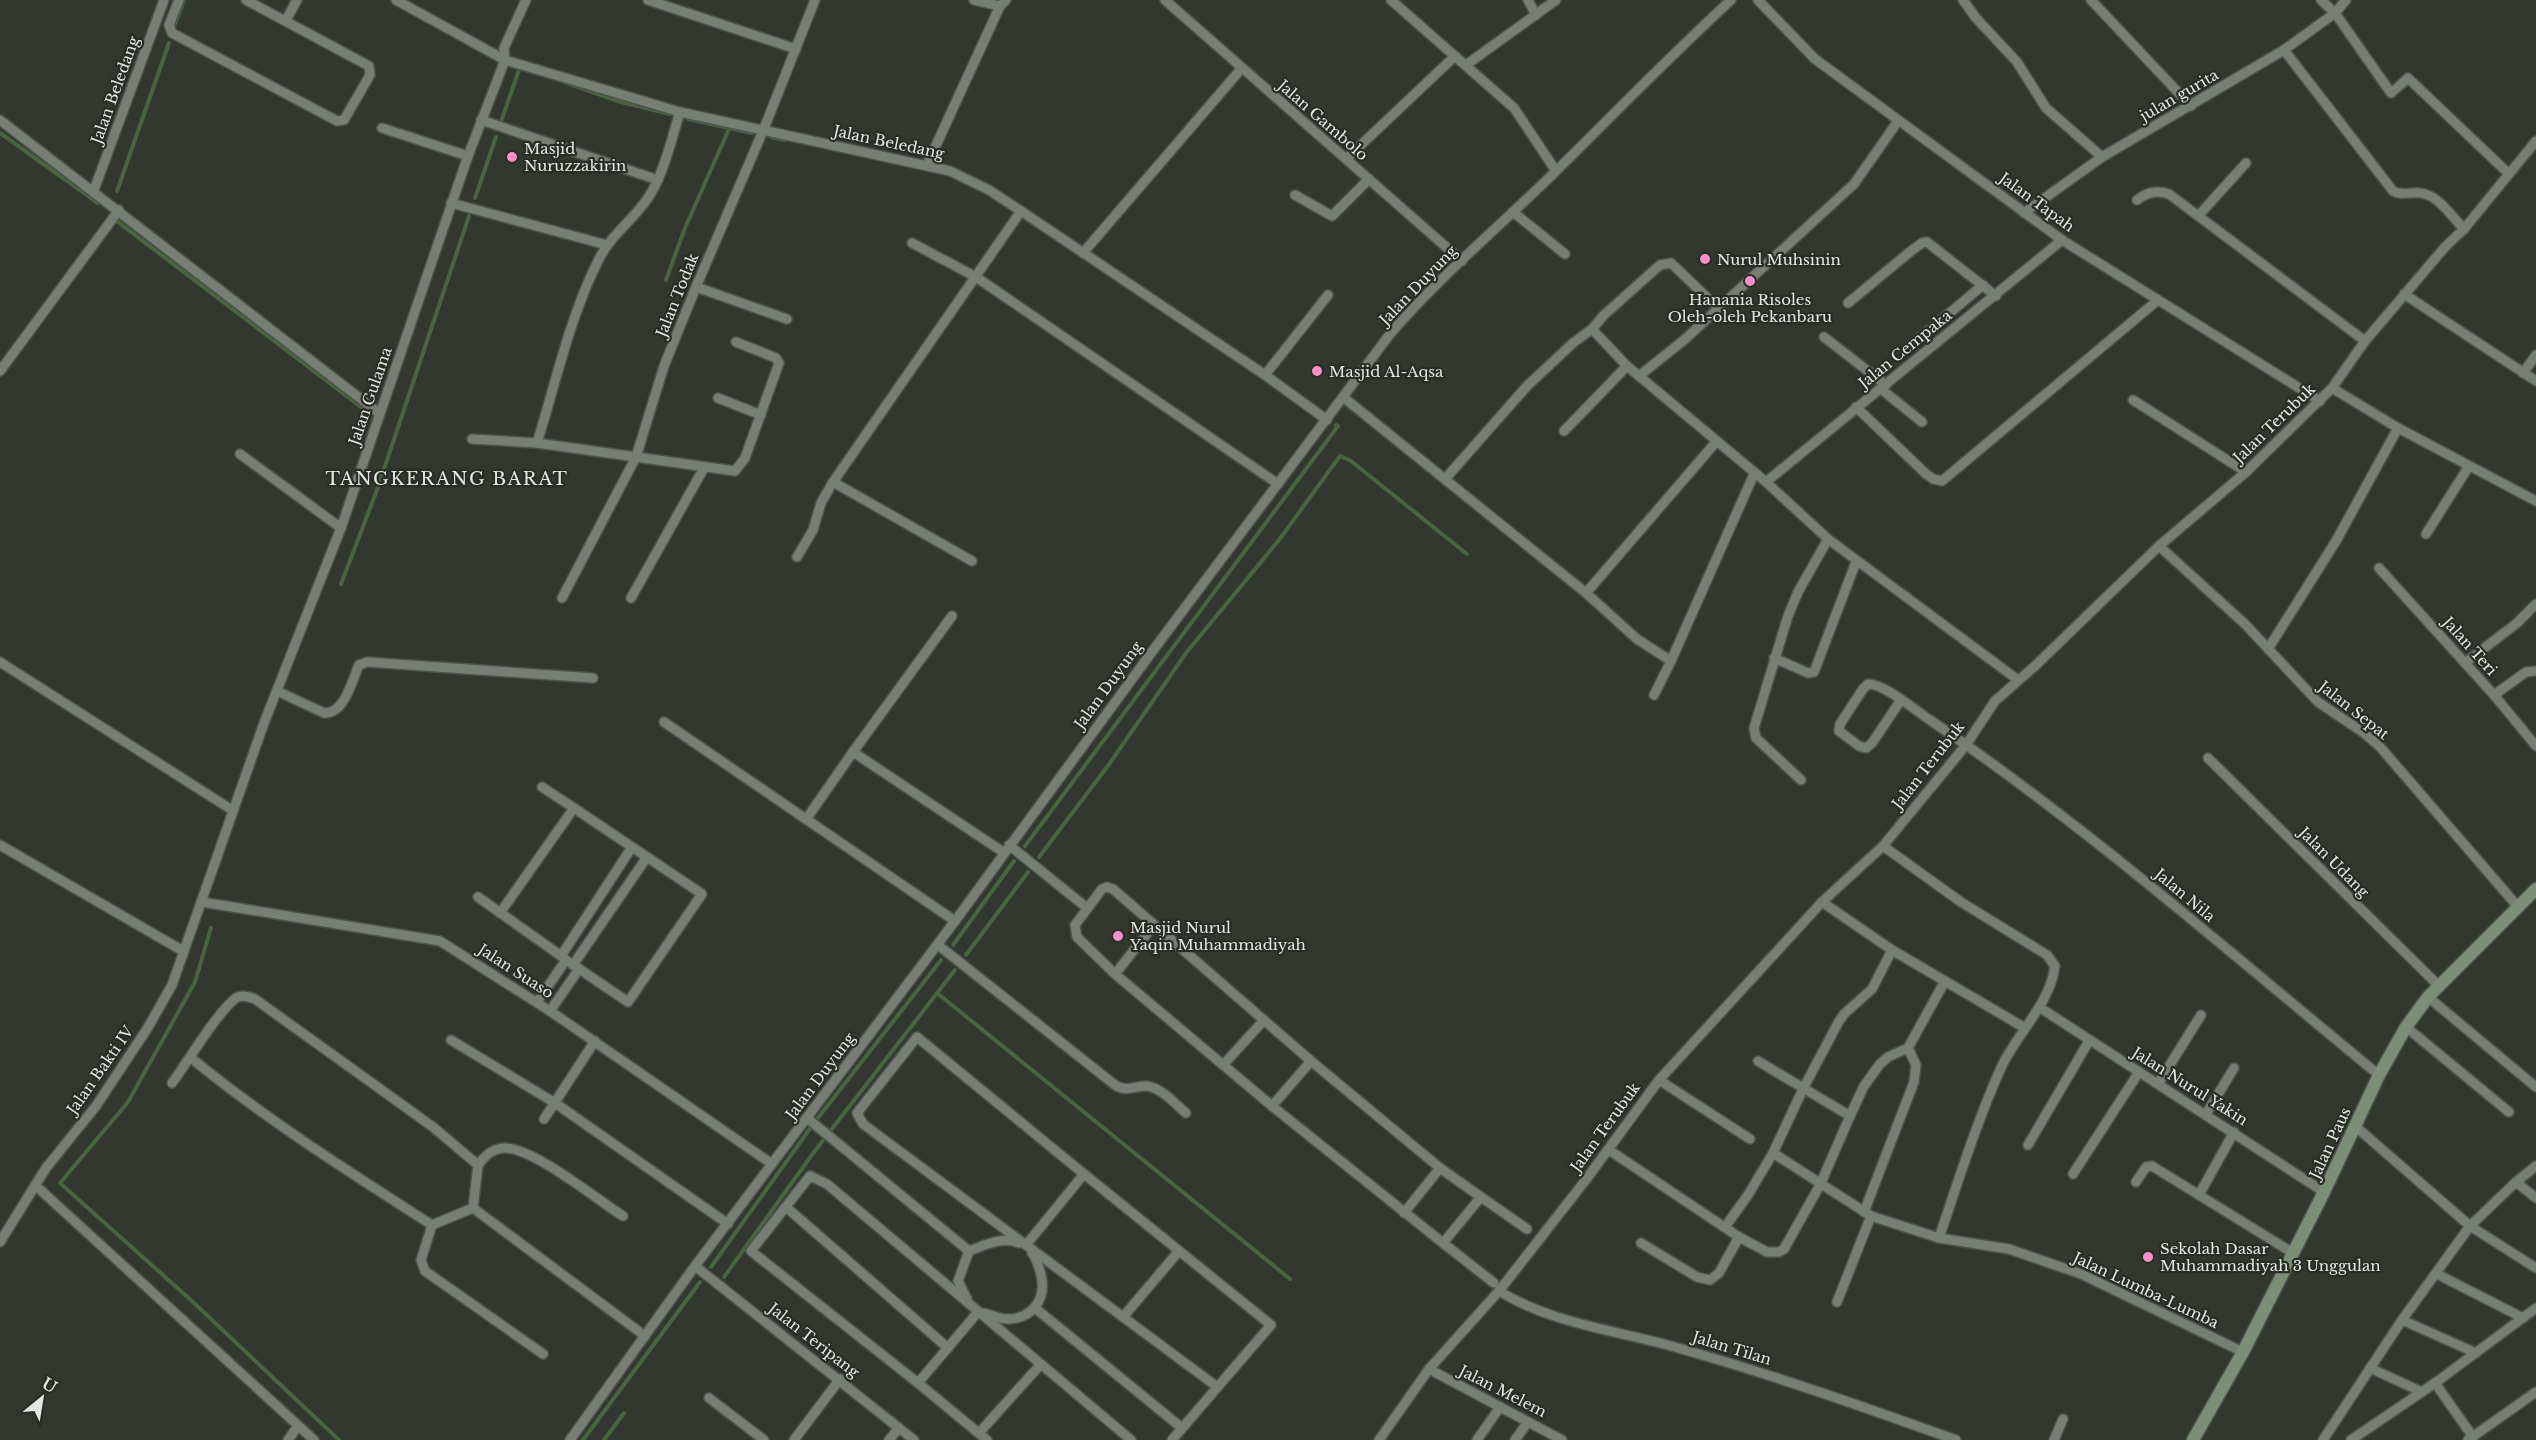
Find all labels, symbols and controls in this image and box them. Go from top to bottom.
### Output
street label: Jalan Beledang [86,33,144,148]
street label: julan gurita [2134,65,2222,127]
street label: Jalan Gambolo [1272,74,1372,164]
street label: Jalan Beledang [830,121,947,163]
place label: Masjid Nuruzzakirin [524,139,626,175]
marker: Masjid Nuruzzakirin [505,150,519,164]
street label: Jalan Tapah [1994,167,2078,236]
street label: Jalan Duyung [1374,240,1462,330]
street label: Jalan Todak [651,250,703,342]
place label: Nurul Muhsinin [1717,250,1841,269]
marker: Nurul Muhsinin [1698,252,1712,266]
marker: Hanania Risoles Oleh-oleh Pekanbaru [1743,274,1757,288]
place label: Hanania Risoles Oleh-oleh Pekanbaru [1668,290,1832,326]
street label: Jalan Cempaka [1853,305,1956,394]
street label: Jalan Gulama [344,344,396,449]
place label: Masjid Al-Aqsa [1329,362,1444,381]
marker: Masjid Al-Aqsa [1310,364,1324,378]
street label: Jalan Terubuk [2228,379,2319,468]
district label: TANGKERANG BARAT [325,468,569,490]
street label: Jalan Teri [2437,611,2501,679]
street label: Jalan Duyung [1069,637,1147,734]
street label: Jalan Sepat [2313,675,2393,744]
street label: Jalan Terubuk [1887,717,1969,814]
street label: Jalan Udang [2293,821,2374,902]
street label: Jalan Nila [2149,863,2220,926]
place label: Masjid Nurul Yaqin Muhammadiyah [1129,918,1306,954]
marker: Masjid Nurul Yaqin Muhammadiyah [1111,929,1125,943]
street label: Jalan Suaso [473,938,557,1003]
street label: Jalan Bakti IV [61,1022,138,1120]
street label: Jalan Duyung [780,1028,859,1125]
street label: Jalan Nurul Yakin [2127,1042,2251,1129]
street label: Jalan Terubuk [1565,1078,1644,1177]
street label: Jalan Paus [2304,1104,2355,1184]
place label: Sekolah Dasar Muhammadiyah 3 Unggulan [2160,1239,2381,1275]
street label: Jalan Lumba-Lumba [2068,1247,2223,1332]
marker: Sekolah Dasar Muhammadiyah 3 Unggulan [2141,1250,2155,1264]
street label: Jalan Teripang [763,1297,864,1382]
street label: Jalan Tilan [1688,1326,1774,1369]
street label: Jalan Melem [1454,1360,1550,1421]
north arrow [12,1368,72,1428]
text: U [38,1373,61,1397]

